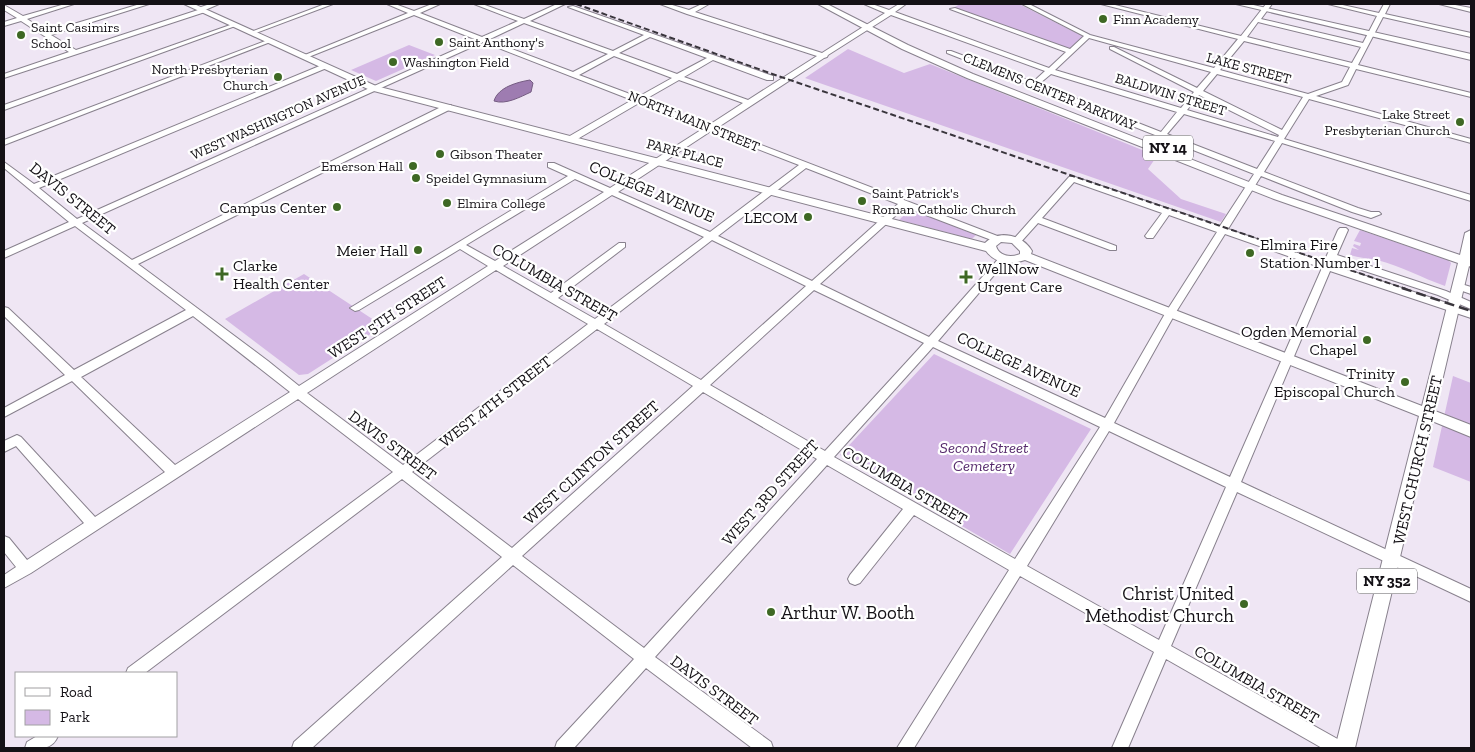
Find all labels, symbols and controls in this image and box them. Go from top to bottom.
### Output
place label: Finn Academy [1113,11,1200,28]
marker: Finn Academy [1097,13,1109,25]
place label: Saint Casimirs School [31,19,119,52]
marker: Saint Casimirs School [15,29,27,41]
place label: Saint Anthony's [449,34,544,51]
marker: Saint Anthony's [433,36,445,48]
street label: CLEMENS CENTER PARKWAY [961,49,1139,134]
street label: LAKE STREET [1205,49,1293,88]
place label: Washington Field [403,54,509,71]
marker: Washington Field [387,56,399,68]
place label: North Presbyterian Church [151,61,268,94]
street label: BALDWIN STREET [1113,69,1229,120]
street label: WEST WASHINGTON AVENUE [188,71,368,164]
marker: North Presbyterian Church [272,71,284,83]
street label: NORTH MAIN STREET [625,87,762,156]
place label: Lake Street Presbyterian Church [1325,106,1451,139]
marker: Lake Street Presbyterian Church [1454,116,1466,128]
street label: PARK PLACE [645,135,725,172]
road number: NY 14 [1143,136,1193,160]
place label: Gibson Theater [450,146,543,163]
marker: Gibson Theater [434,148,446,160]
street label: COLLEGE AVENUE [586,157,717,226]
street label: DAVIS STREET [26,158,119,239]
place label: Emerson Hall [321,158,403,175]
marker: Emerson Hall [407,160,419,172]
place label: Speidel Gymnasium [426,170,547,187]
marker: Speidel Gymnasium [410,172,422,184]
place label: Saint Patrick's Roman Catholic Church [872,185,1016,218]
place label: Elmira College [457,195,546,212]
marker: Saint Patrick's Roman Catholic Church [856,195,868,207]
marker: Elmira College [441,197,453,209]
place label: Campus Center [220,198,327,217]
marker: Campus Center [331,201,343,213]
place label: LECOM [744,208,798,227]
marker: LECOM [802,211,814,223]
place label: Elmira Fire Station Number 1 [1260,235,1380,272]
street label: COLUMBIA STREET [489,239,621,326]
place label: Meier Hall [336,241,408,260]
marker: Meier Hall [412,244,424,256]
marker: Elmira Fire Station Number 1 [1244,247,1256,259]
place label: Clarke Health Center [233,256,330,293]
place label: WellNow Urgent Care [977,259,1062,296]
marker: Clarke Health Center [215,267,229,281]
marker: WellNow Urgent Care [959,270,973,284]
street label: WEST 5TH STREET [325,272,450,363]
place label: Ogden Memorial Chapel [1241,322,1357,359]
street label: COLLEGE AVENUE [954,328,1084,401]
marker: Ogden Memorial Chapel [1361,334,1373,346]
street label: WEST 4TH STREET [435,352,555,451]
place label: Trinity Episcopal Church [1274,364,1396,401]
street label: WEST CHURCH STREET [1389,374,1446,546]
marker: Trinity Episcopal Church [1399,376,1411,388]
street label: WEST CLINTON STREET [520,396,663,528]
street label: DAVIS STREET [345,406,440,485]
street label: WEST 3RD STREET [718,435,823,549]
park label: Second Street Cemetery [940,438,1029,475]
street label: COLUMBIA STREET [839,442,971,529]
road number: NY 352 [1357,568,1417,594]
place label: Christ United Methodist Church [1085,582,1235,627]
marker: Christ United Methodist Church [1238,598,1250,610]
place label: Arthur W. Booth [781,601,915,624]
marker: Arthur W. Booth [765,606,777,618]
street label: COLUMBIA STREET [1191,641,1323,728]
street label: DAVIS STREET [667,651,762,730]
legend [15,672,178,737]
text: Road [60,683,93,701]
text: Park [60,708,90,726]

